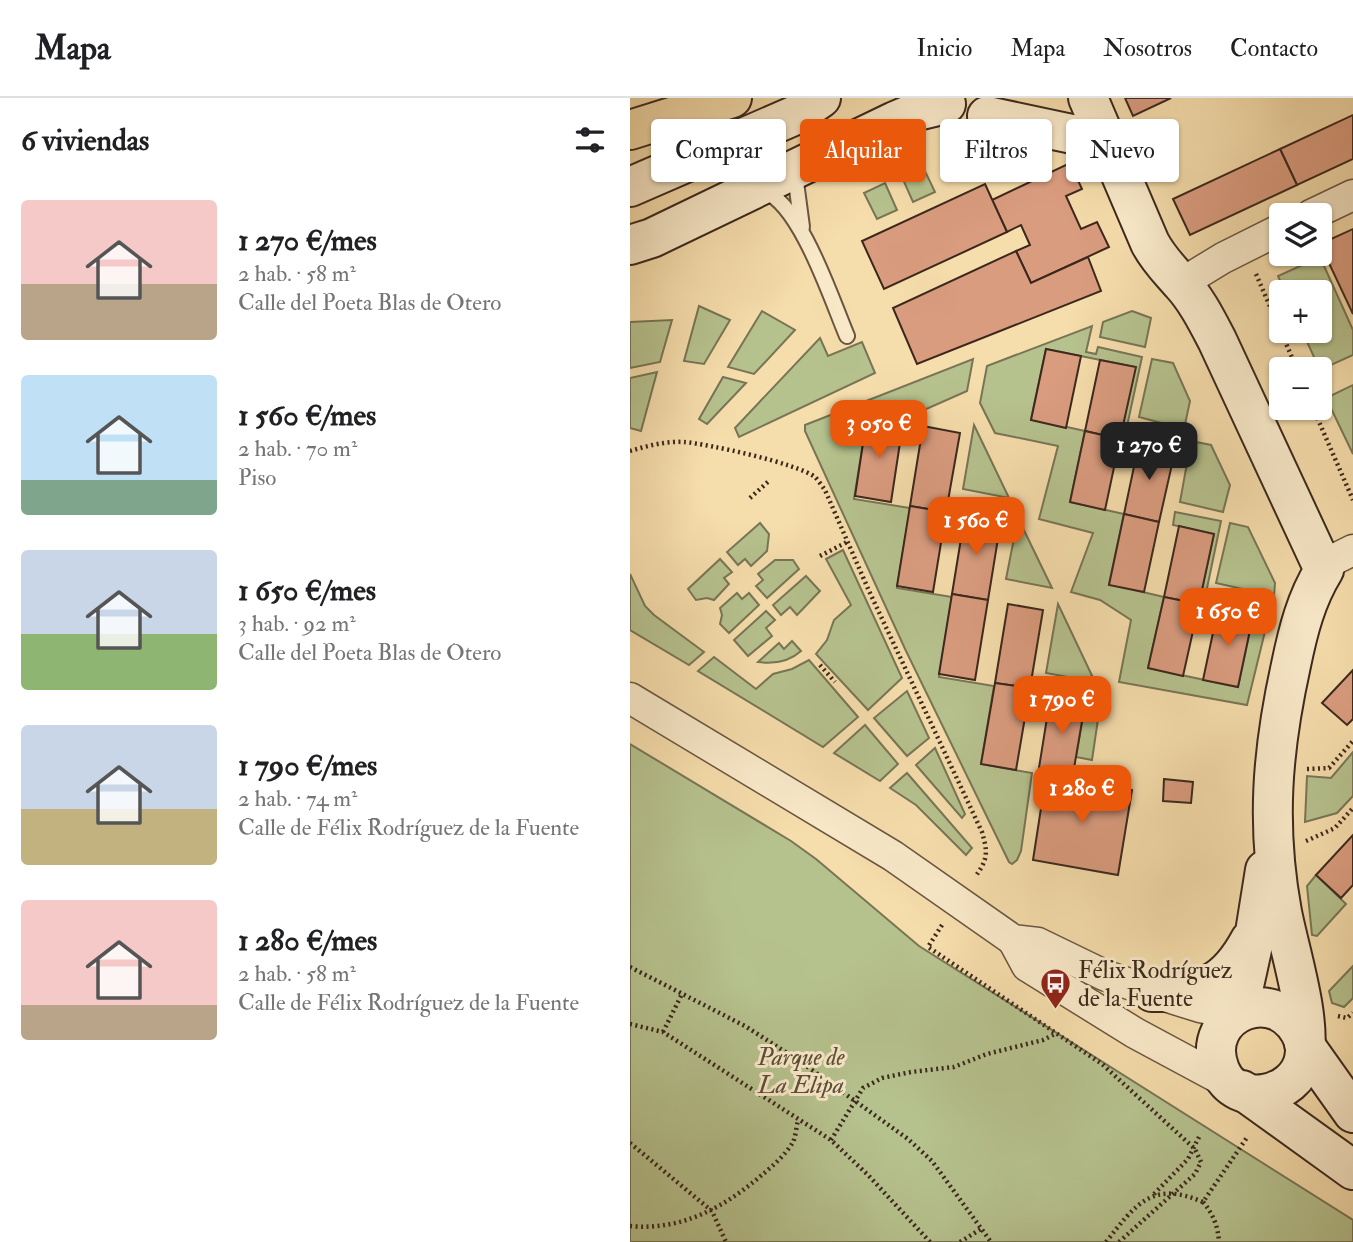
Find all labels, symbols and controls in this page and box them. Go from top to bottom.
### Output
text: Mapa [35,28,111,69]
text: Inicio [917,33,972,64]
text: Mapa [1010,33,1065,64]
text: Nosotros [1103,33,1192,64]
text: Contacto [1230,33,1318,64]
chip: Comprar [651,119,786,182]
chip: Alquilar [800,119,926,182]
chip: Filtros [940,119,1052,182]
chip: Nuevo [1066,119,1179,182]
icon: filters [571,121,609,159]
text: 6 viviendas [21,122,149,159]
map controls [1269,203,1332,420]
button: layers [1269,203,1332,266]
text: 1 270 €/mes [238,222,377,259]
icon: home [77,228,161,312]
text: 2 hab. · 58 m² [238,259,356,288]
button: + [1269,280,1332,343]
text: Calle del Poeta Blas de Otero [238,288,501,317]
button: − [1269,357,1332,420]
text: 1 560 €/mes [238,397,376,434]
pin: 3 050 € [814,400,944,460]
icon: home [77,403,161,487]
text: 3 050 € [846,408,912,437]
pin: 1 270 € [1084,422,1214,482]
text: 1 270 € [1116,430,1182,459]
text: 2 hab. · 70 m² [238,434,357,463]
text: Piso [238,463,276,492]
pin: 1 560 € [911,498,1041,557]
text: 1 560 € [944,505,1008,534]
text: 1 650 €/mes [238,572,376,609]
icon: home [77,578,161,662]
pin: 1 650 € [1163,588,1293,648]
text: 1 650 € [1196,596,1260,625]
text: 3 hab. · 92 m² [238,609,356,638]
text: Calle del Poeta Blas de Otero [238,638,501,667]
pin: 1 790 € [997,676,1127,736]
text: 1 790 € [1029,684,1095,713]
text: 1 790 €/mes [238,747,377,784]
icon: home [77,753,161,837]
pin: 1 280 € [1017,766,1147,825]
text: 1 280 € [1049,773,1115,802]
text: 2 hab. · 74 m² [238,784,357,813]
text: Calle de Félix Rodríguez de la Fuente [238,813,579,842]
text: 1 280 €/mes [238,922,377,959]
icon: home [77,928,161,1012]
place label: Félix Rodríguez de la Fuente [1078,955,1233,1014]
text: 2 hab. · 58 m² [238,959,356,988]
bus stop icon: Félix Rodríguez de la Fuente [1038,967,1072,1011]
text: Calle de Félix Rodríguez de la Fuente [238,988,579,1017]
park label: Parque de La Elipa [756,1042,846,1101]

